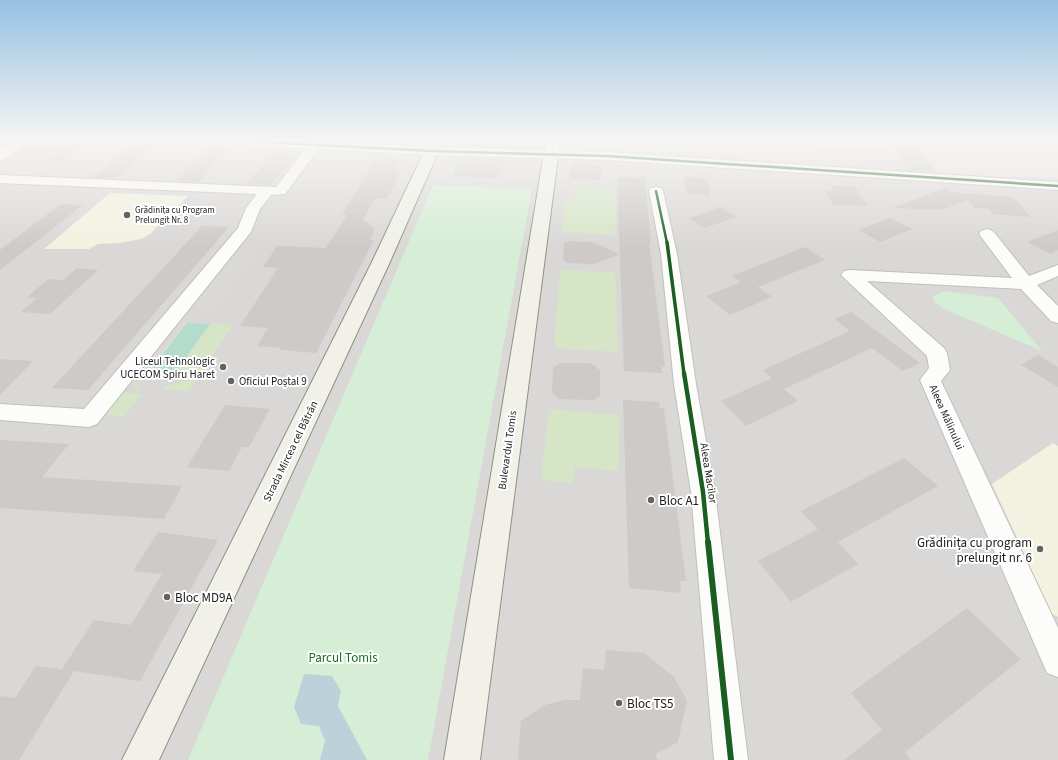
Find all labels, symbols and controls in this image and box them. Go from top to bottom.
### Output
place label: Grădinița cu Program Prelungit Nr. 8 [135,204,215,227]
marker: Grădinița cu Program Prelungit Nr. 8 [122,210,132,220]
place label: Liceul Tehnologic UCECOM Spiru Haret [120,354,215,382]
marker: Liceul Tehnologic UCECOM Spiru Haret [218,362,228,372]
place label: Oficiul Poștal 9 [239,374,307,389]
marker: Oficiul Poștal 9 [226,376,236,386]
street label: Aleea Mălinului [925,382,968,452]
street label: Strada Mircea cel Bătrân [259,398,321,504]
street label: Bulevardul Tomis [495,409,521,491]
street label: Aleea Macilor [696,442,721,505]
place label: Bloc A1 [659,492,699,510]
marker: Bloc A1 [646,495,656,505]
place label: Grădinița cu program prelungit nr. 6 [917,534,1032,567]
marker: Grădinița cu program prelungit nr. 6 [1035,544,1045,554]
place label: Bloc MD9A [175,589,233,607]
marker: Bloc MD9A [162,592,172,602]
park label: Parcul Tomis [308,649,378,667]
place label: Bloc TS5 [627,695,673,713]
marker: Bloc TS5 [614,698,624,708]

